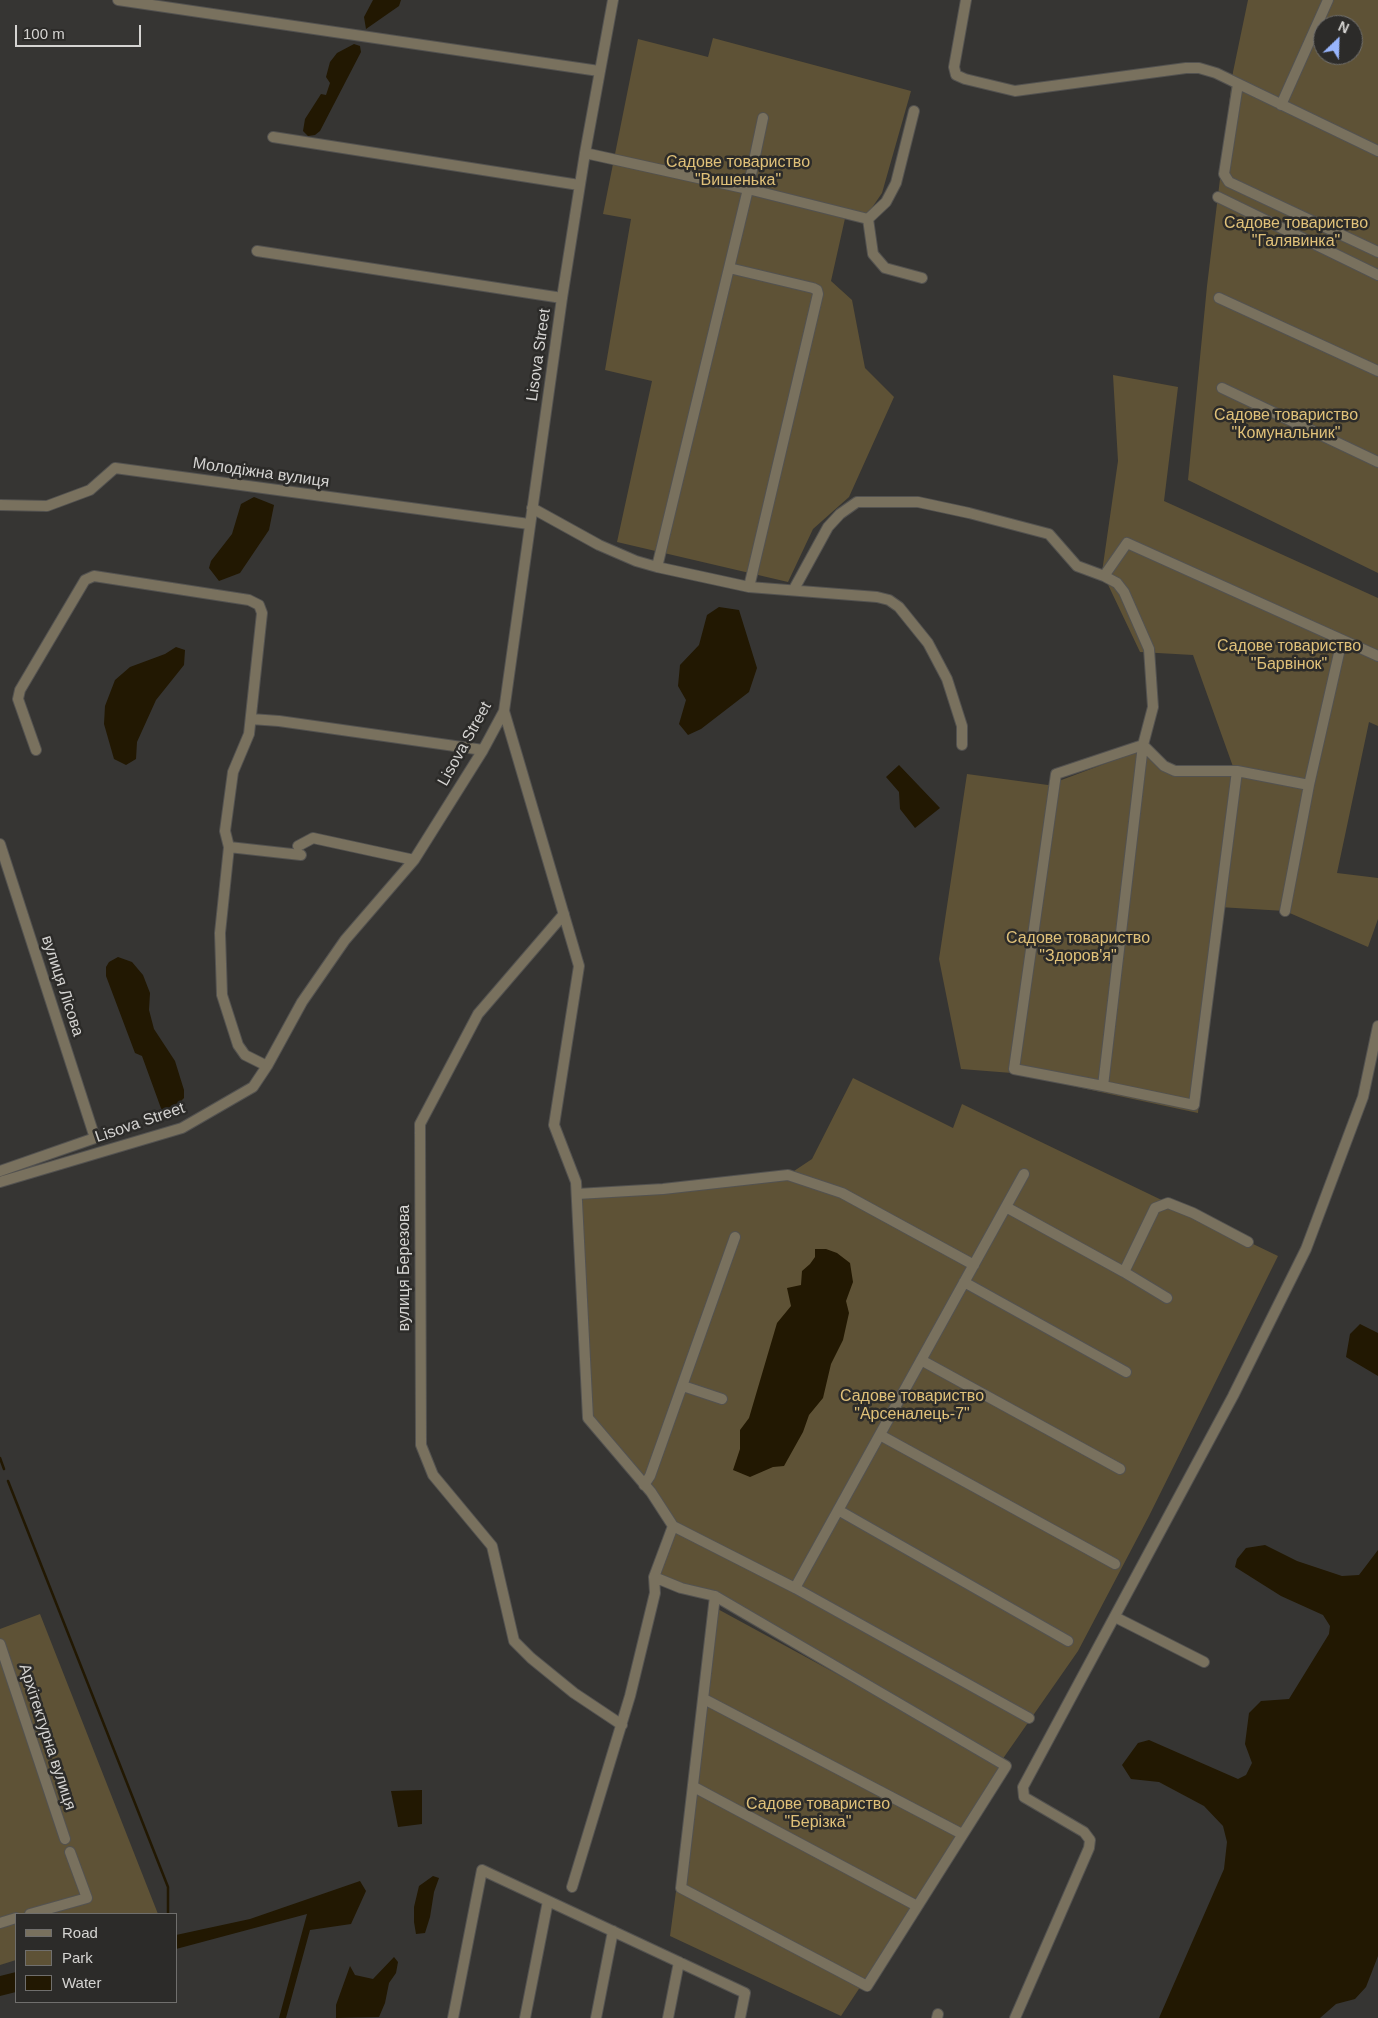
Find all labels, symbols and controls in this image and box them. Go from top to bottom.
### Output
scale bar [18,15,144,47]
north arrow [1313,15,1363,65]
text: N [1336,18,1352,37]
text: 100 m [23,25,65,42]
park label: Садове товариство "Вишенька" [666,153,810,191]
park label: Садове товариство "Галявинка" [1224,214,1368,252]
street label: Lisova Street [523,307,555,403]
park label: Садове товариство "Комунальник" [1214,406,1358,444]
street label: Молодіжна вулиця [191,454,331,492]
park label: Садове товариство "Барвінок" [1217,637,1361,675]
street label: Lisova Street [434,699,496,789]
park label: Садове товариство "Здоров'я" [1006,929,1150,967]
street label: вулиця Лісова [37,933,87,1039]
street label: Lisova Street [93,1099,187,1147]
street label: вулиця Березова [395,1205,415,1331]
park label: Садове товариство "Арсеналець-7" [840,1387,984,1425]
street label: Архітектурна вулиця [14,1662,80,1812]
park label: Садове товариство "Берізка" [746,1795,890,1833]
legend [15,1913,178,2003]
text: Road [62,1924,98,1941]
text: Park [62,1949,93,1966]
text: Water [62,1974,101,1991]

